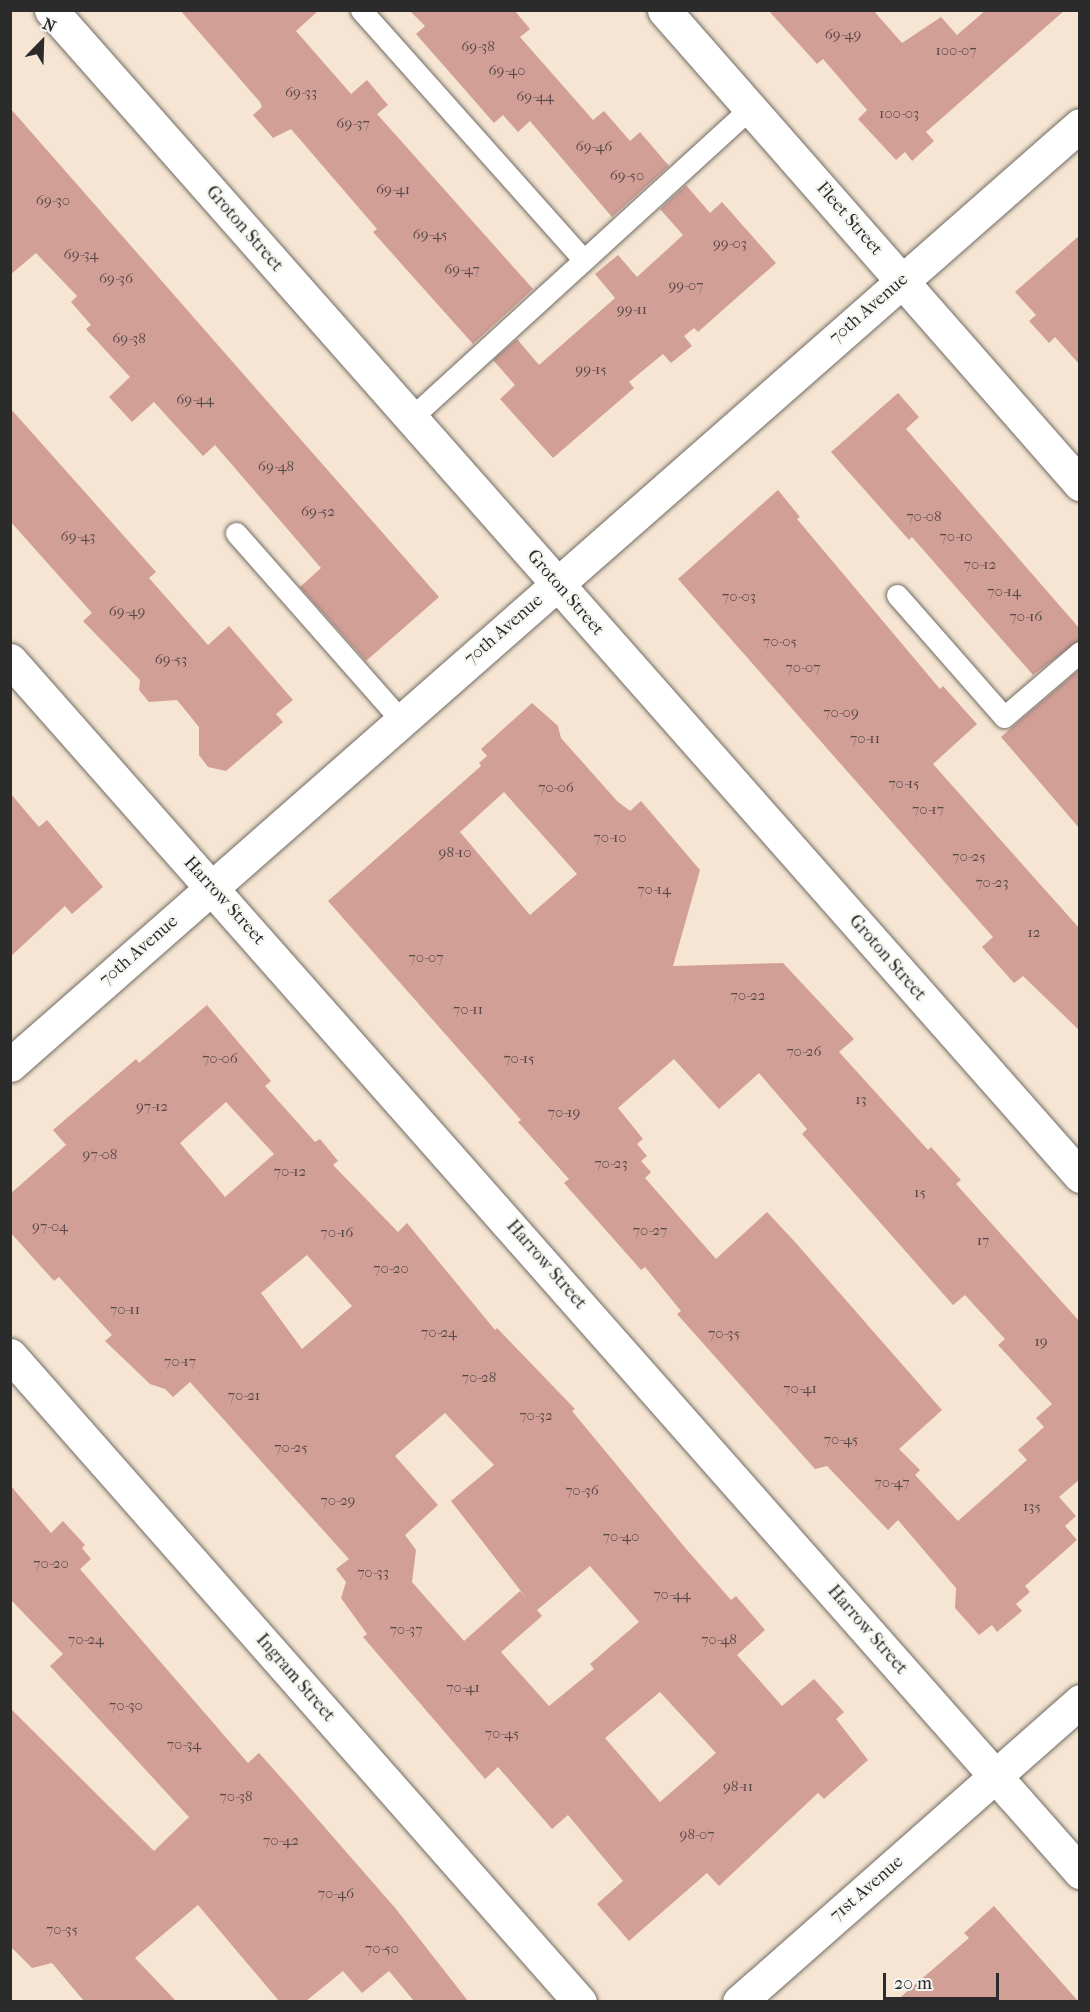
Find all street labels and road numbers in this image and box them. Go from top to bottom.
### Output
street label: Fleet Street [811,178,887,260]
street label: Groton Street [201,182,287,276]
street label: 70th Avenue [825,269,913,349]
street label: Groton Street [522,546,608,640]
street label: 70th Avenue [460,590,548,670]
street label: Harrow Street [179,852,269,950]
street label: 70th Avenue [95,911,183,991]
street label: Groton Street [844,911,930,1005]
street label: Harrow Street [501,1216,591,1314]
street label: Harrow Street [822,1581,912,1679]
street label: Ingram Street [251,1630,339,1726]
street label: 71st Avenue [826,1851,908,1927]

